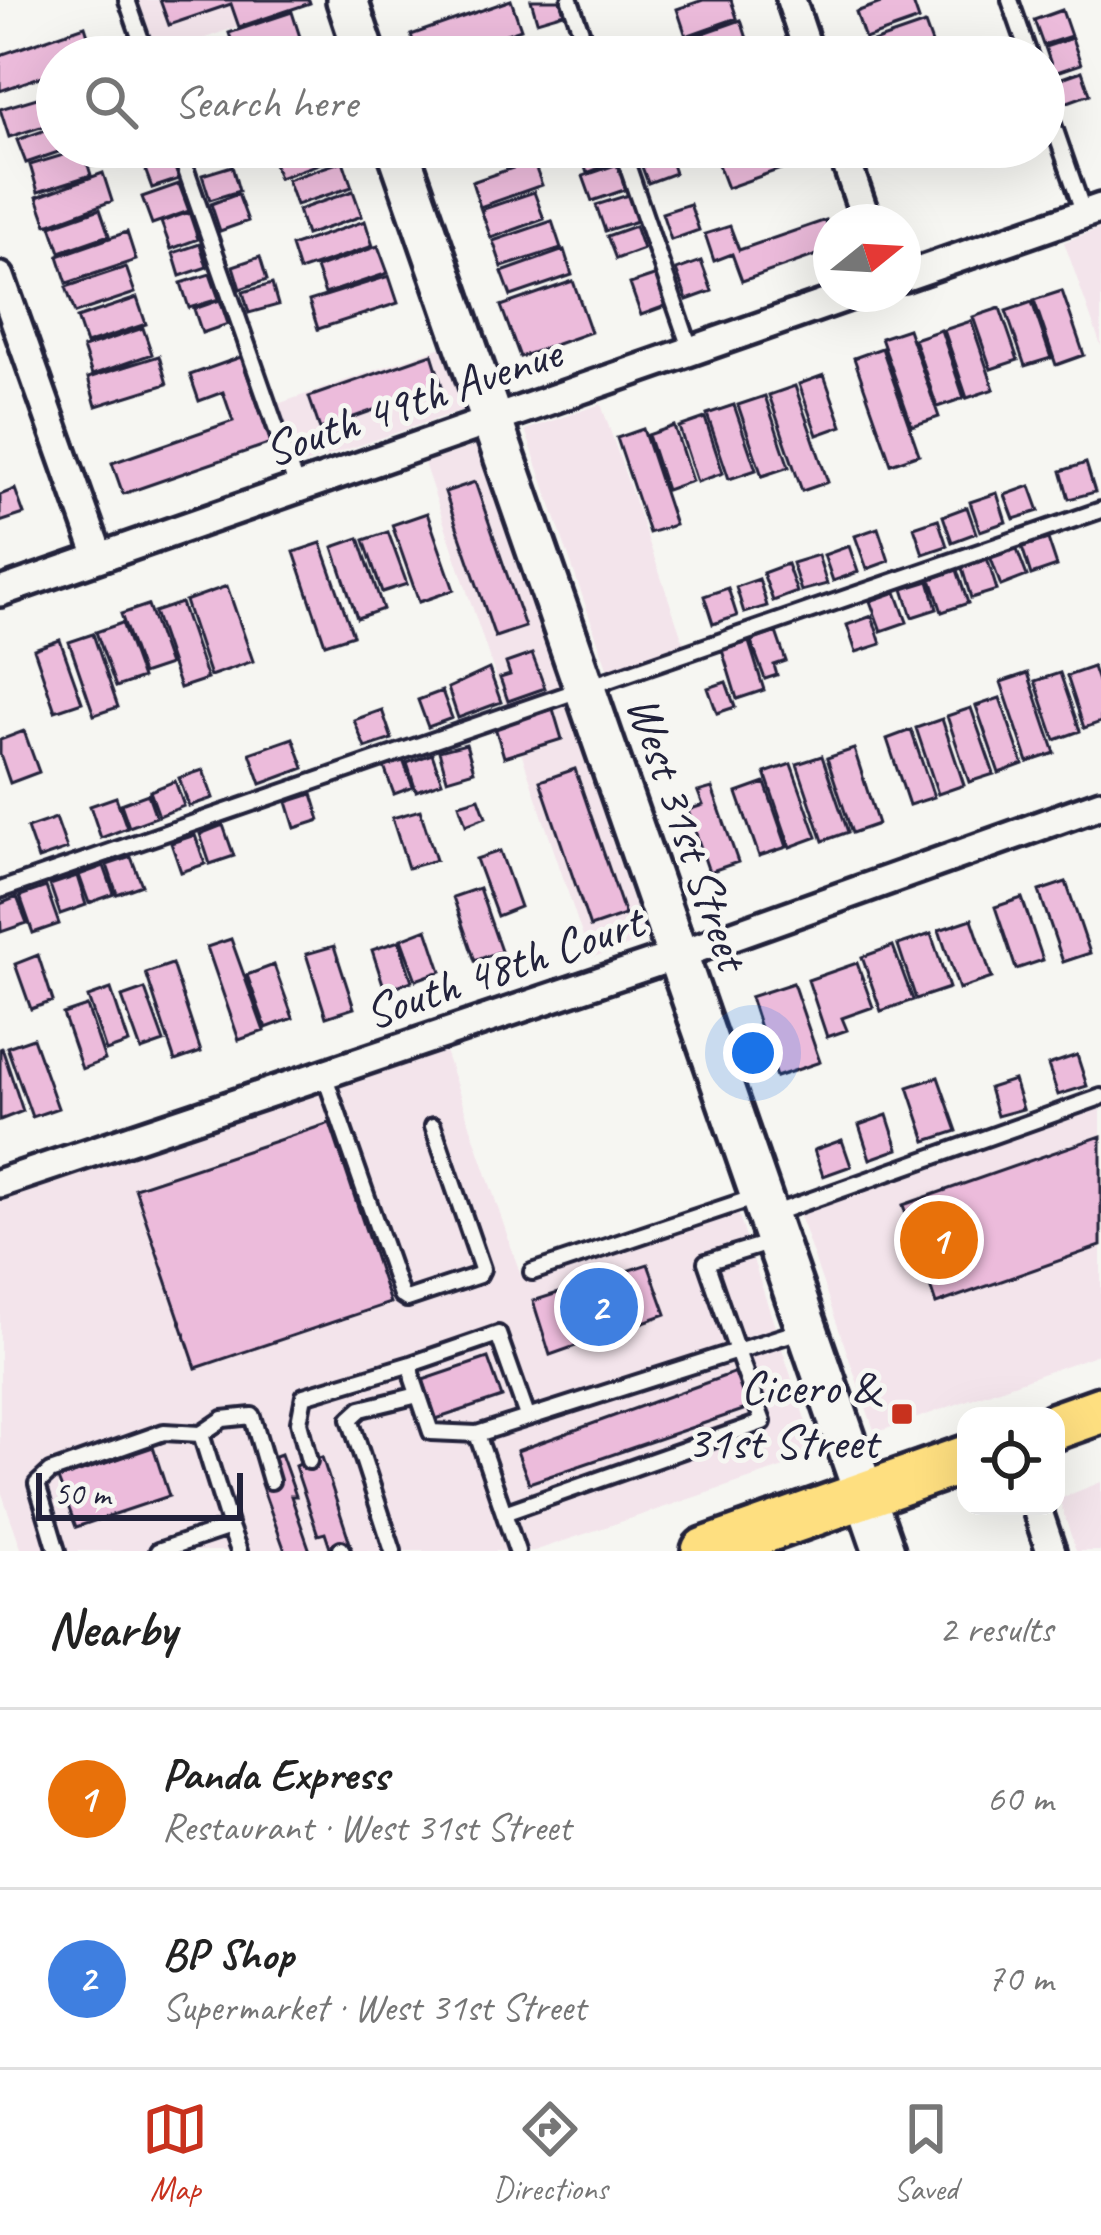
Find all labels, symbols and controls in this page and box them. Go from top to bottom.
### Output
search box [36,36,1065,168]
icon: search [78,69,144,135]
text: Search here [174,74,357,131]
north arrow [813,204,921,312]
street label: South 49th Avenue [256,321,572,480]
street label: West 31st Street [613,688,764,981]
street label: South 48th Court [357,890,654,1042]
your location [723,1023,783,1083]
pin: 1 [900,1195,978,1285]
pin: 2 [560,1262,638,1352]
place label: Cicero & 31st Street [687,1357,883,1472]
marker: Cicero & 31st Street [889,1401,915,1427]
map controls [957,1407,1065,1515]
button: locate [957,1407,1065,1515]
scale bar [36,1467,243,1520]
text: 50 m [54,1473,110,1515]
text: Nearby [48,1597,176,1661]
text: 2 results [939,1605,1053,1654]
text: Panda Express [162,1746,389,1803]
text: 1 [78,1774,96,1823]
text: 60 m [987,1774,1053,1823]
text: Restaurant · West 31st Street [162,1803,571,1852]
text: BP Shop [162,1926,293,1983]
text: 2 [78,1954,96,2003]
text: 70 m [987,1954,1053,2003]
text: Supermarket · West 31st Street [162,1983,586,2032]
tab: Map [142,2096,208,2210]
tab: Directions [493,2096,608,2210]
tab: Saved [893,2096,959,2210]

